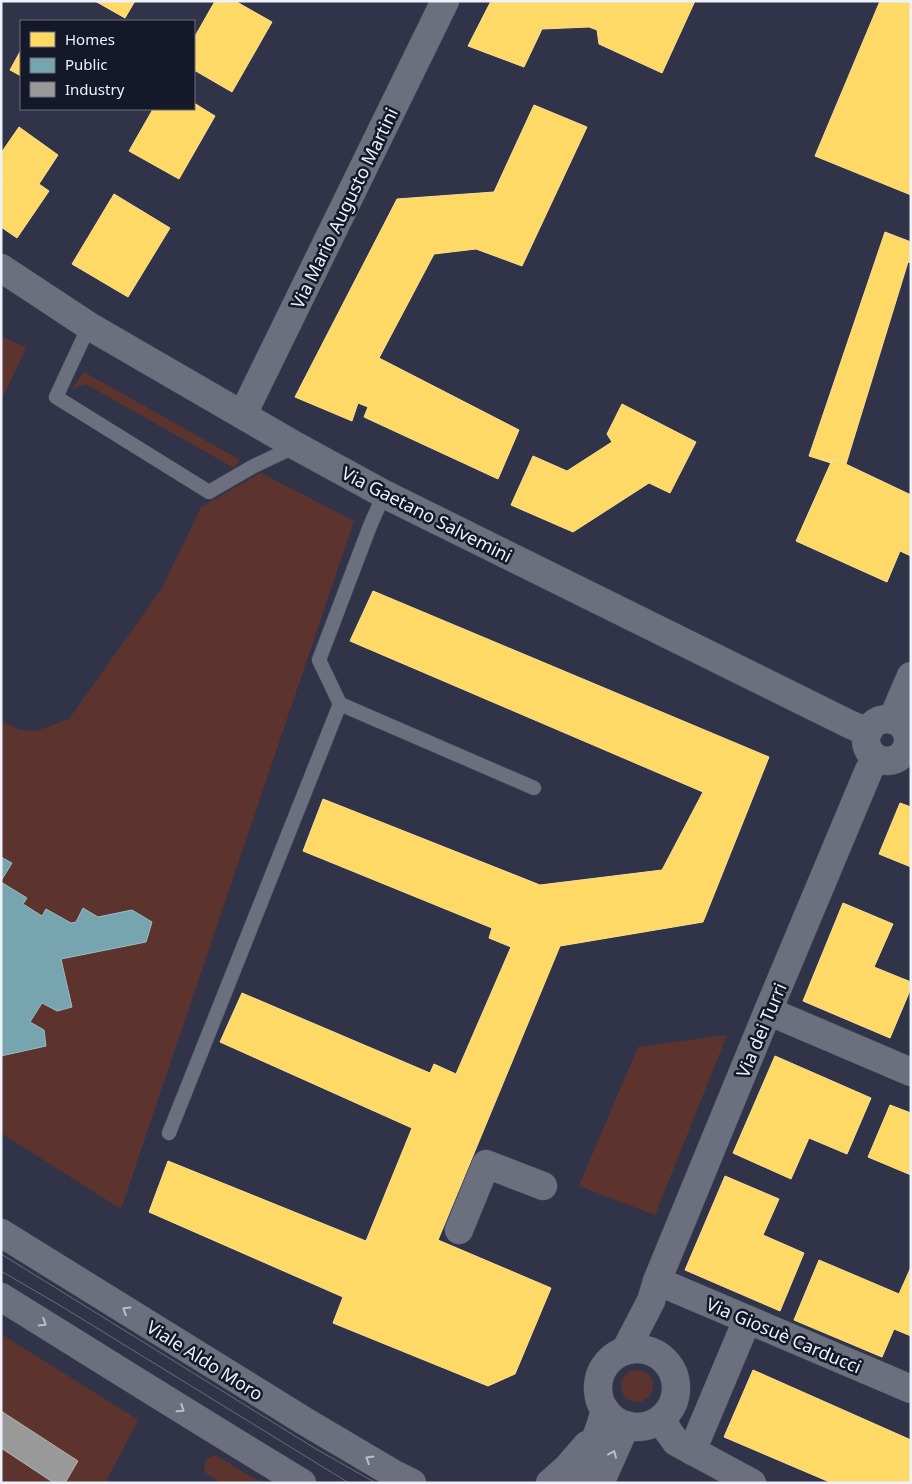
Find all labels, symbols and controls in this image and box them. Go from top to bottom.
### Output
legend [20,20,195,110]
text: Homes [65,29,115,49]
text: Public [65,54,108,74]
text: Industry [65,79,125,99]
street label: Via Mario Augusto Martini [285,104,403,312]
street label: Via Gaetano Salvemini [338,461,516,567]
street label: Via dei Turri [730,979,792,1081]
street label: Via Giosuè Carducci [703,1292,865,1378]
one-way arrow [122,1307,131,1317]
street label: Viale Aldo Moro [142,1315,268,1405]
one-way arrow [37,1317,46,1326]
one-way arrow [175,1403,184,1412]
one-way arrow [606,1450,617,1459]
one-way arrow [365,1456,374,1466]

